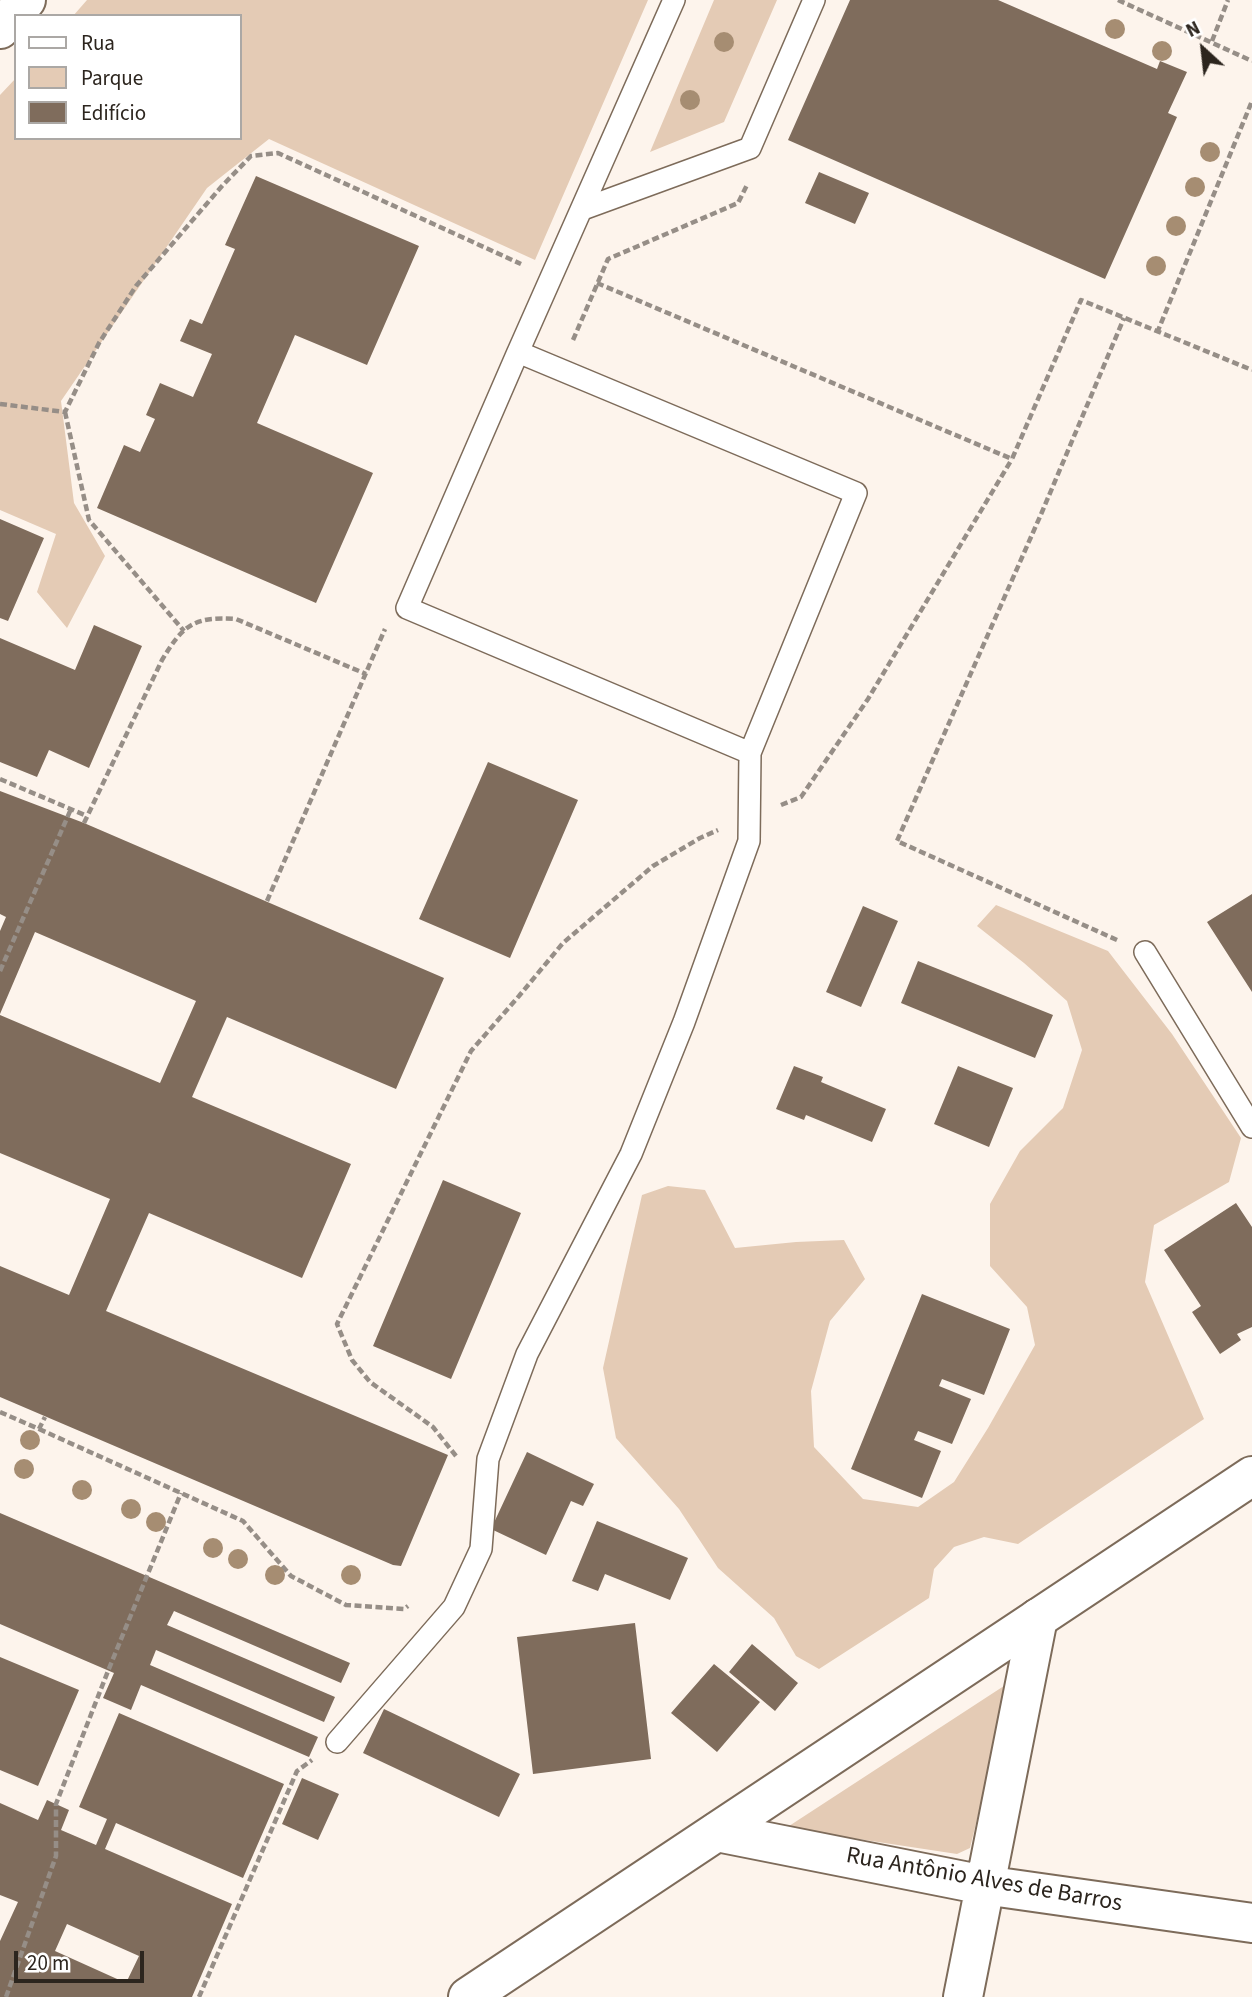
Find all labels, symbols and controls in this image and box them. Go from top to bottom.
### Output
legend [14,14,242,140]
north arrow [1168,14,1238,84]
text: N [1181,15,1205,45]
text: Rua [81,28,115,58]
text: Parque [81,63,143,93]
text: Edifício [81,98,146,128]
street label: Rua Antônio Alves de Barros [844,1843,1124,1919]
scale bar [18,1938,147,1982]
text: 20 m [27,1948,69,1978]

